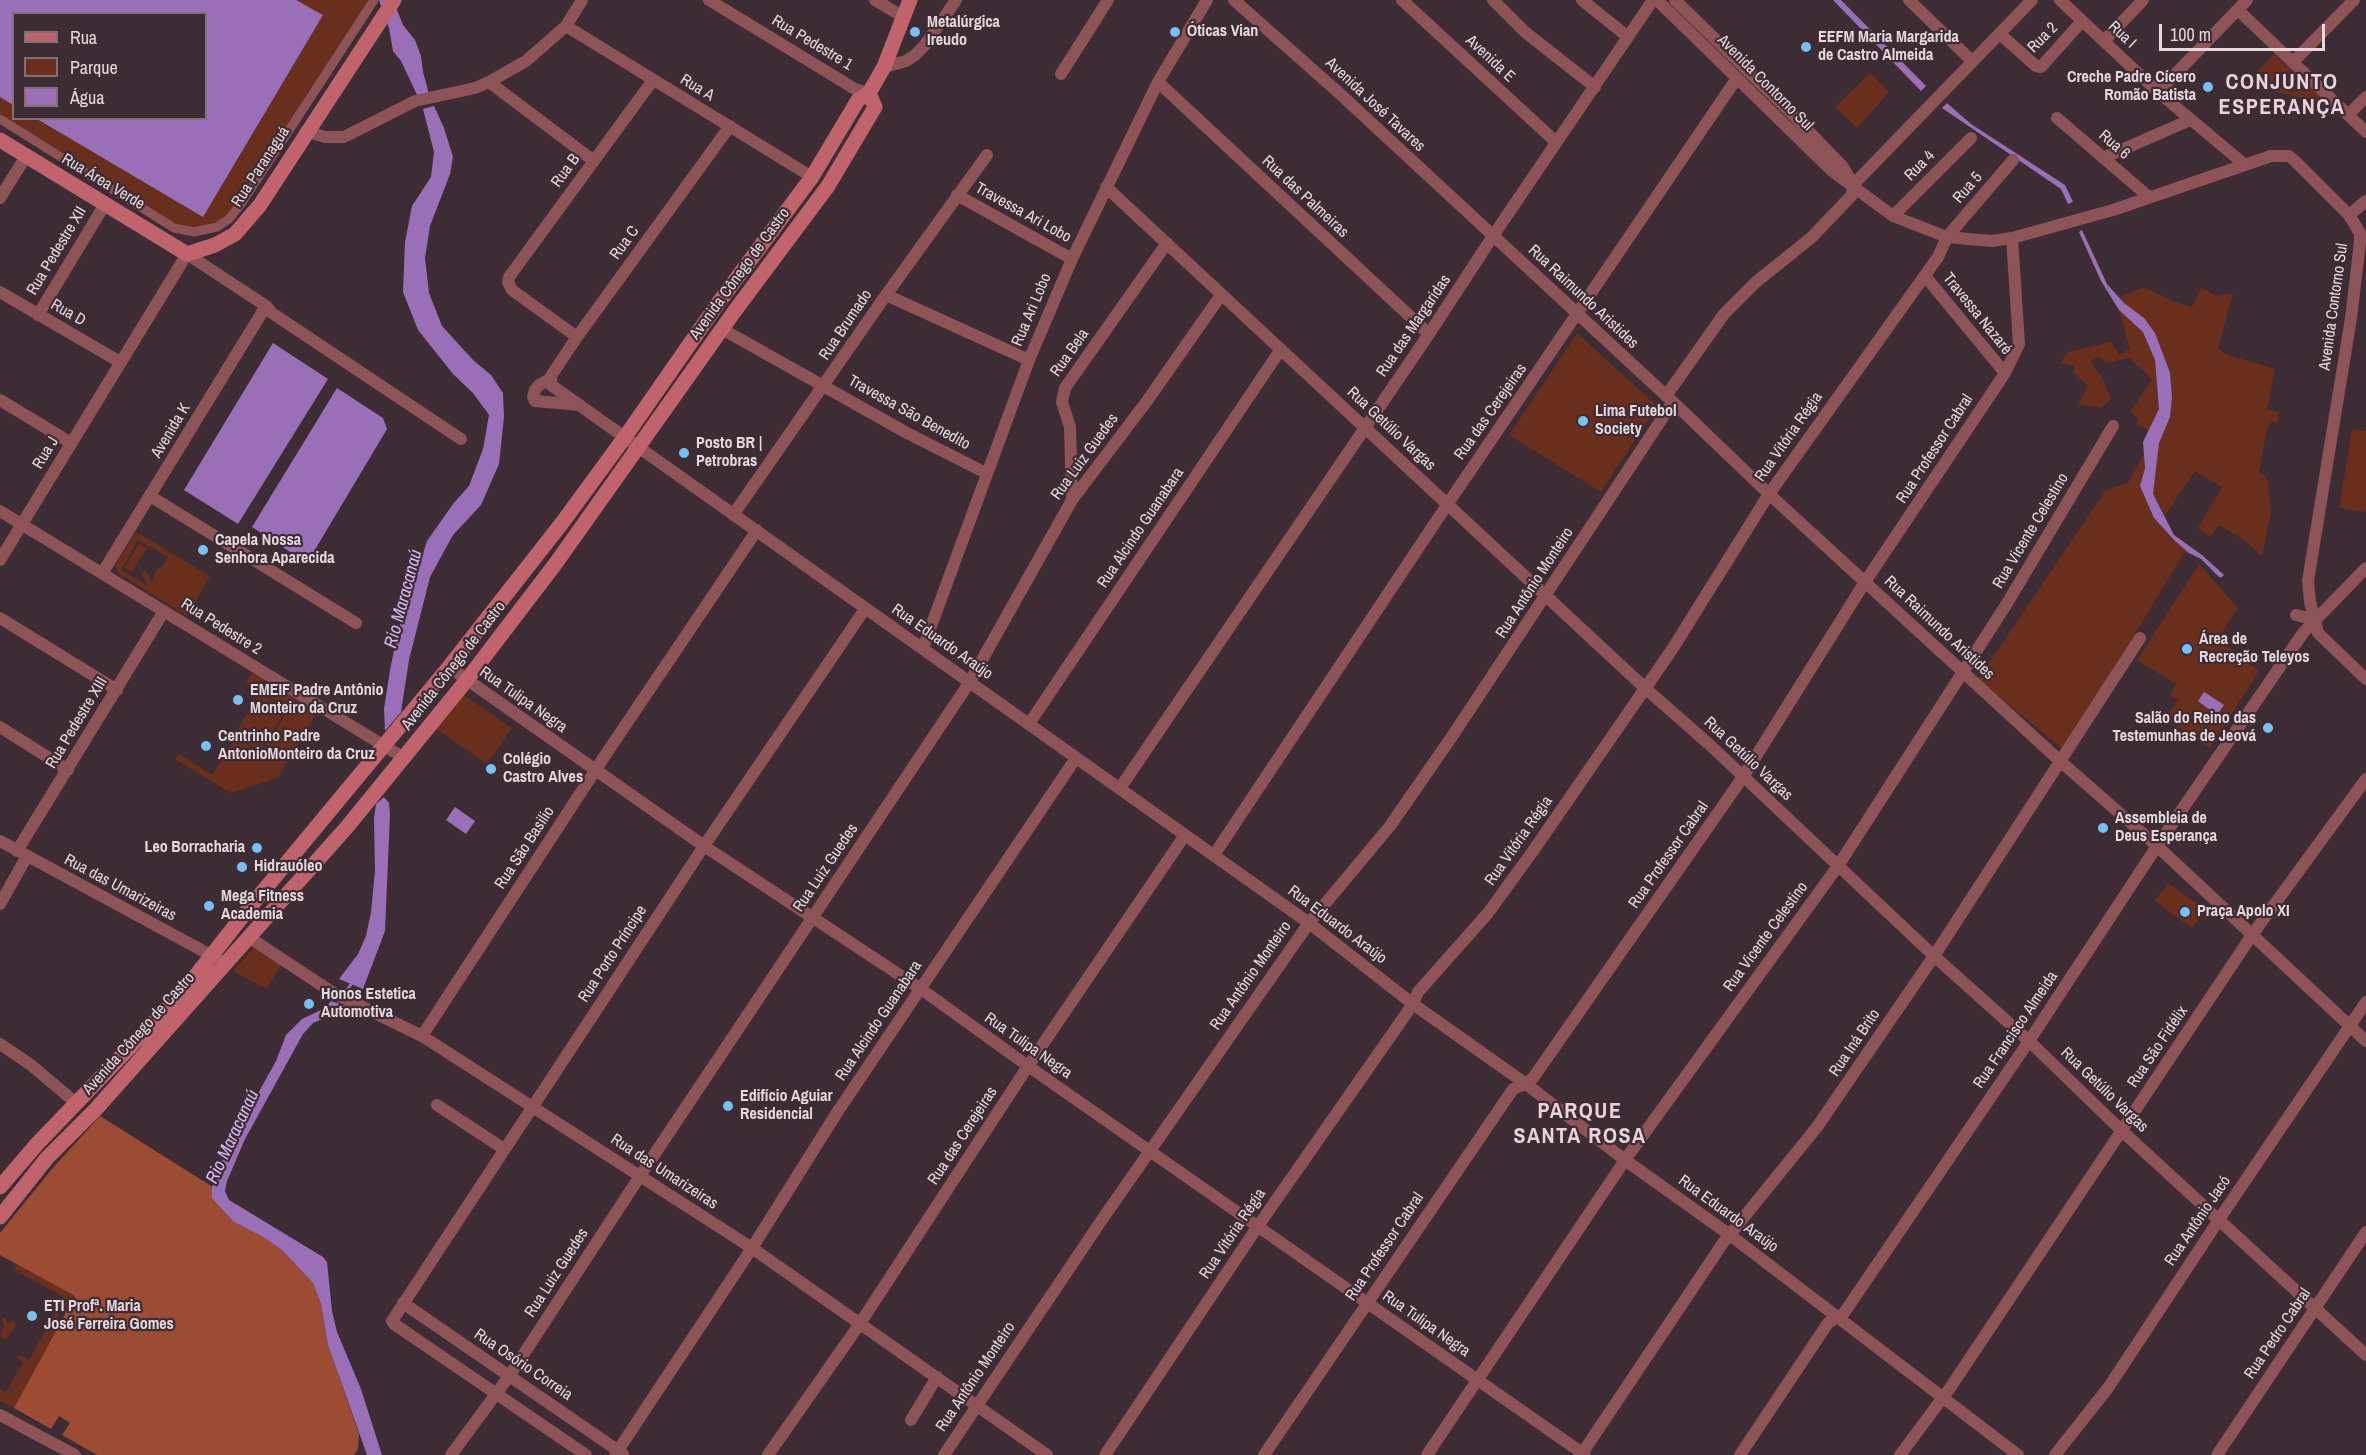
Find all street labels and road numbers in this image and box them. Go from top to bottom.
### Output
street label: Rua Pedestre 1 [768,11,856,75]
street label: Rua I [2104,17,2140,53]
street label: Rua 2 [2024,19,2062,57]
street label: Avenida E [1461,31,1519,87]
street label: Avenida Contorno Sul [1713,31,1817,135]
street label: Avenida José Tavares [1321,54,1429,156]
street label: Rua A [676,70,718,106]
street label: Rua Paranaguá [228,123,294,211]
street label: Rua 6 [2094,126,2134,164]
street label: Rua 4 [1901,147,1939,185]
street label: Rua Área Verde [58,150,148,214]
street label: Rua B [548,151,584,191]
street label: Rua das Palmeiras [1258,152,1352,242]
street label: Rua 5 [1949,168,1987,208]
street label: Travessa Ari Lobo [972,179,1074,247]
street label: Rua Pedestre XII [23,203,91,299]
street label: Avenida Cônego de Castro [686,204,794,344]
street label: Rua C [606,222,644,264]
street label: Rua Raimundo Aristides [1524,241,1642,353]
street label: Avenida Contorno Sul [2316,242,2352,372]
street label: Travessa Nazaré [1938,269,2016,359]
street label: Rua Ari Lobo [1008,271,1056,349]
street label: Rua das Margaridas [1373,271,1455,381]
street label: Rua Brumado [815,286,877,364]
street label: Rua D [47,295,89,331]
street label: Rua Bela [1047,325,1093,381]
street label: Rua das Cerejeiras [1451,360,1531,464]
street label: Travessa São Benedito [845,371,973,455]
street label: Rua Getúlio Vargas [1343,383,1439,475]
street label: Rua Vitória Régia [1751,389,1827,485]
street label: Rua Professor Cabral [1893,391,1977,507]
street label: Avenida K [147,400,195,462]
street label: Rua Luiz Guedes [1047,410,1123,504]
street label: Rua J [29,433,63,473]
street label: Rua Alcindo Guanabara [1094,464,1188,592]
street label: Rua Vicente Celestino [1989,470,2073,592]
street label: Rua Antônio Monteiro [1492,524,1578,642]
street label: Rua Raimundo Aristides [1880,572,1998,684]
street label: Rua Pedestre 2 [177,595,265,659]
street label: Avenida Cônego de Castro [398,598,510,734]
street label: Rua Eduardo Araújo [888,600,996,684]
street label: Rua Tulipa Negra [476,663,570,737]
street label: Rua Pedestre XIII [42,674,112,772]
street label: Rua Getúlio Vargas [1700,713,1796,805]
street label: Rua Vitória Régia [1481,793,1557,889]
street label: Rua Professor Cabral [1625,798,1713,912]
street label: Rua São Basilio [491,803,559,893]
street label: Rua Luiz Guedes [789,820,863,916]
street label: Rua das Umarizeiras [61,850,179,926]
street label: Rua Vicente Celestino [1720,878,1812,996]
street label: Rua Eduardo Araújo [1284,882,1390,968]
street label: Rua Porto Príncipe [575,902,651,1006]
street label: Rua Antônio Monteiro [1206,918,1296,1034]
street label: Rua Alcindo Guanabara [832,957,926,1085]
street label: Rua Francisco Almeida [1970,968,2062,1092]
street label: Avenida Cônego de Castro [79,969,199,1099]
street label: Rua São Fidélix [2124,1003,2192,1091]
street label: Rua Iná Brito [1825,1006,1885,1080]
street label: Rua Tulipa Negra [981,1009,1075,1083]
street label: Rua Getúlio Vargas [2056,1043,2152,1137]
street label: Rua das Cerejeiras [924,1083,1002,1189]
street label: Rua das Umarizeiras [607,1130,721,1214]
street label: Rua Eduardo Araújo [1674,1171,1782,1257]
street label: Rua Antônio Jacó [2161,1172,2235,1270]
street label: Rua Vitória Régia [1196,1185,1270,1283]
street label: Rua Professor Cabral [1342,1189,1428,1305]
street label: Rua Luiz Guedes [521,1225,593,1321]
street label: Rua Pedro Cabral [2241,1285,2315,1383]
street label: Rua Tulipa Negra [1379,1287,1473,1361]
street label: Rua Antônio Monteiro [932,1318,1020,1436]
street label: Rua Osório Correia [470,1325,576,1405]

